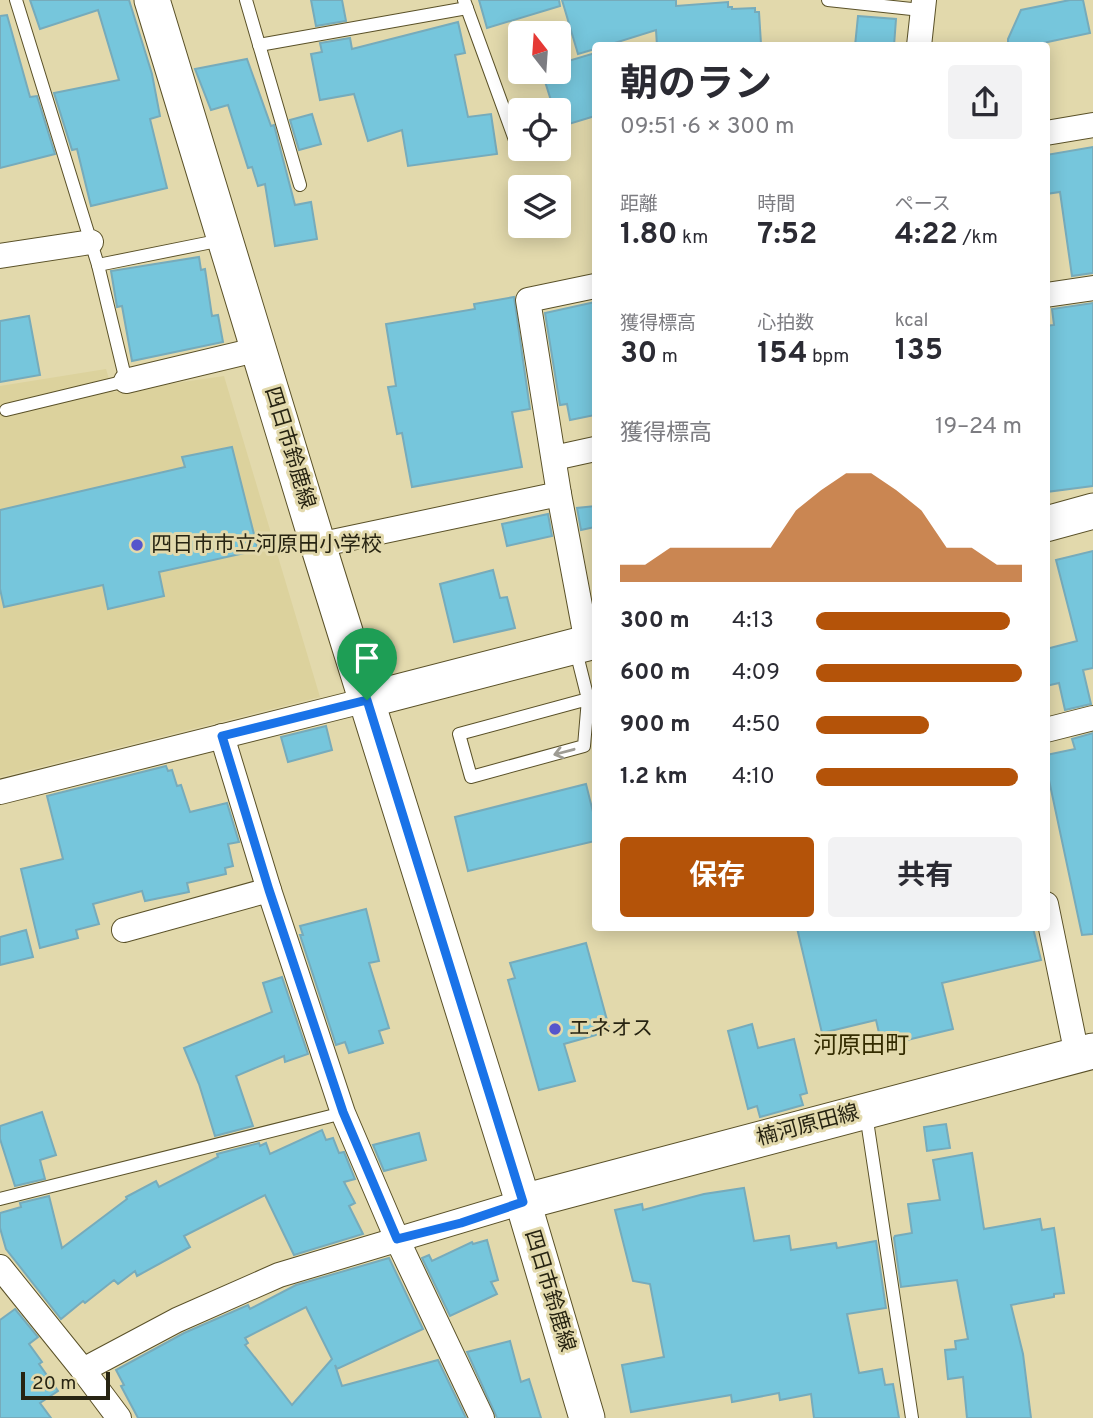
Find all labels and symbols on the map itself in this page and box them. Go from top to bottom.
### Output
north arrow [508,21,570,84]
street label: 四日市鈴鹿線 [258,384,320,512]
place label: 四日市市立河原田小学校 [151,532,382,559]
marker: 四日市市立河原田小学校 [129,537,145,553]
pin [337,628,397,700]
one-way arrow [553,746,576,759]
place label: エネオス [569,1016,653,1043]
marker: エネオス [547,1021,563,1037]
district label: 河原田町 [813,1032,909,1062]
street label: 楠河原田線 [754,1099,862,1153]
street label: 四日市鈴鹿線 [518,1227,580,1355]
scale bar [21,1369,110,1401]

